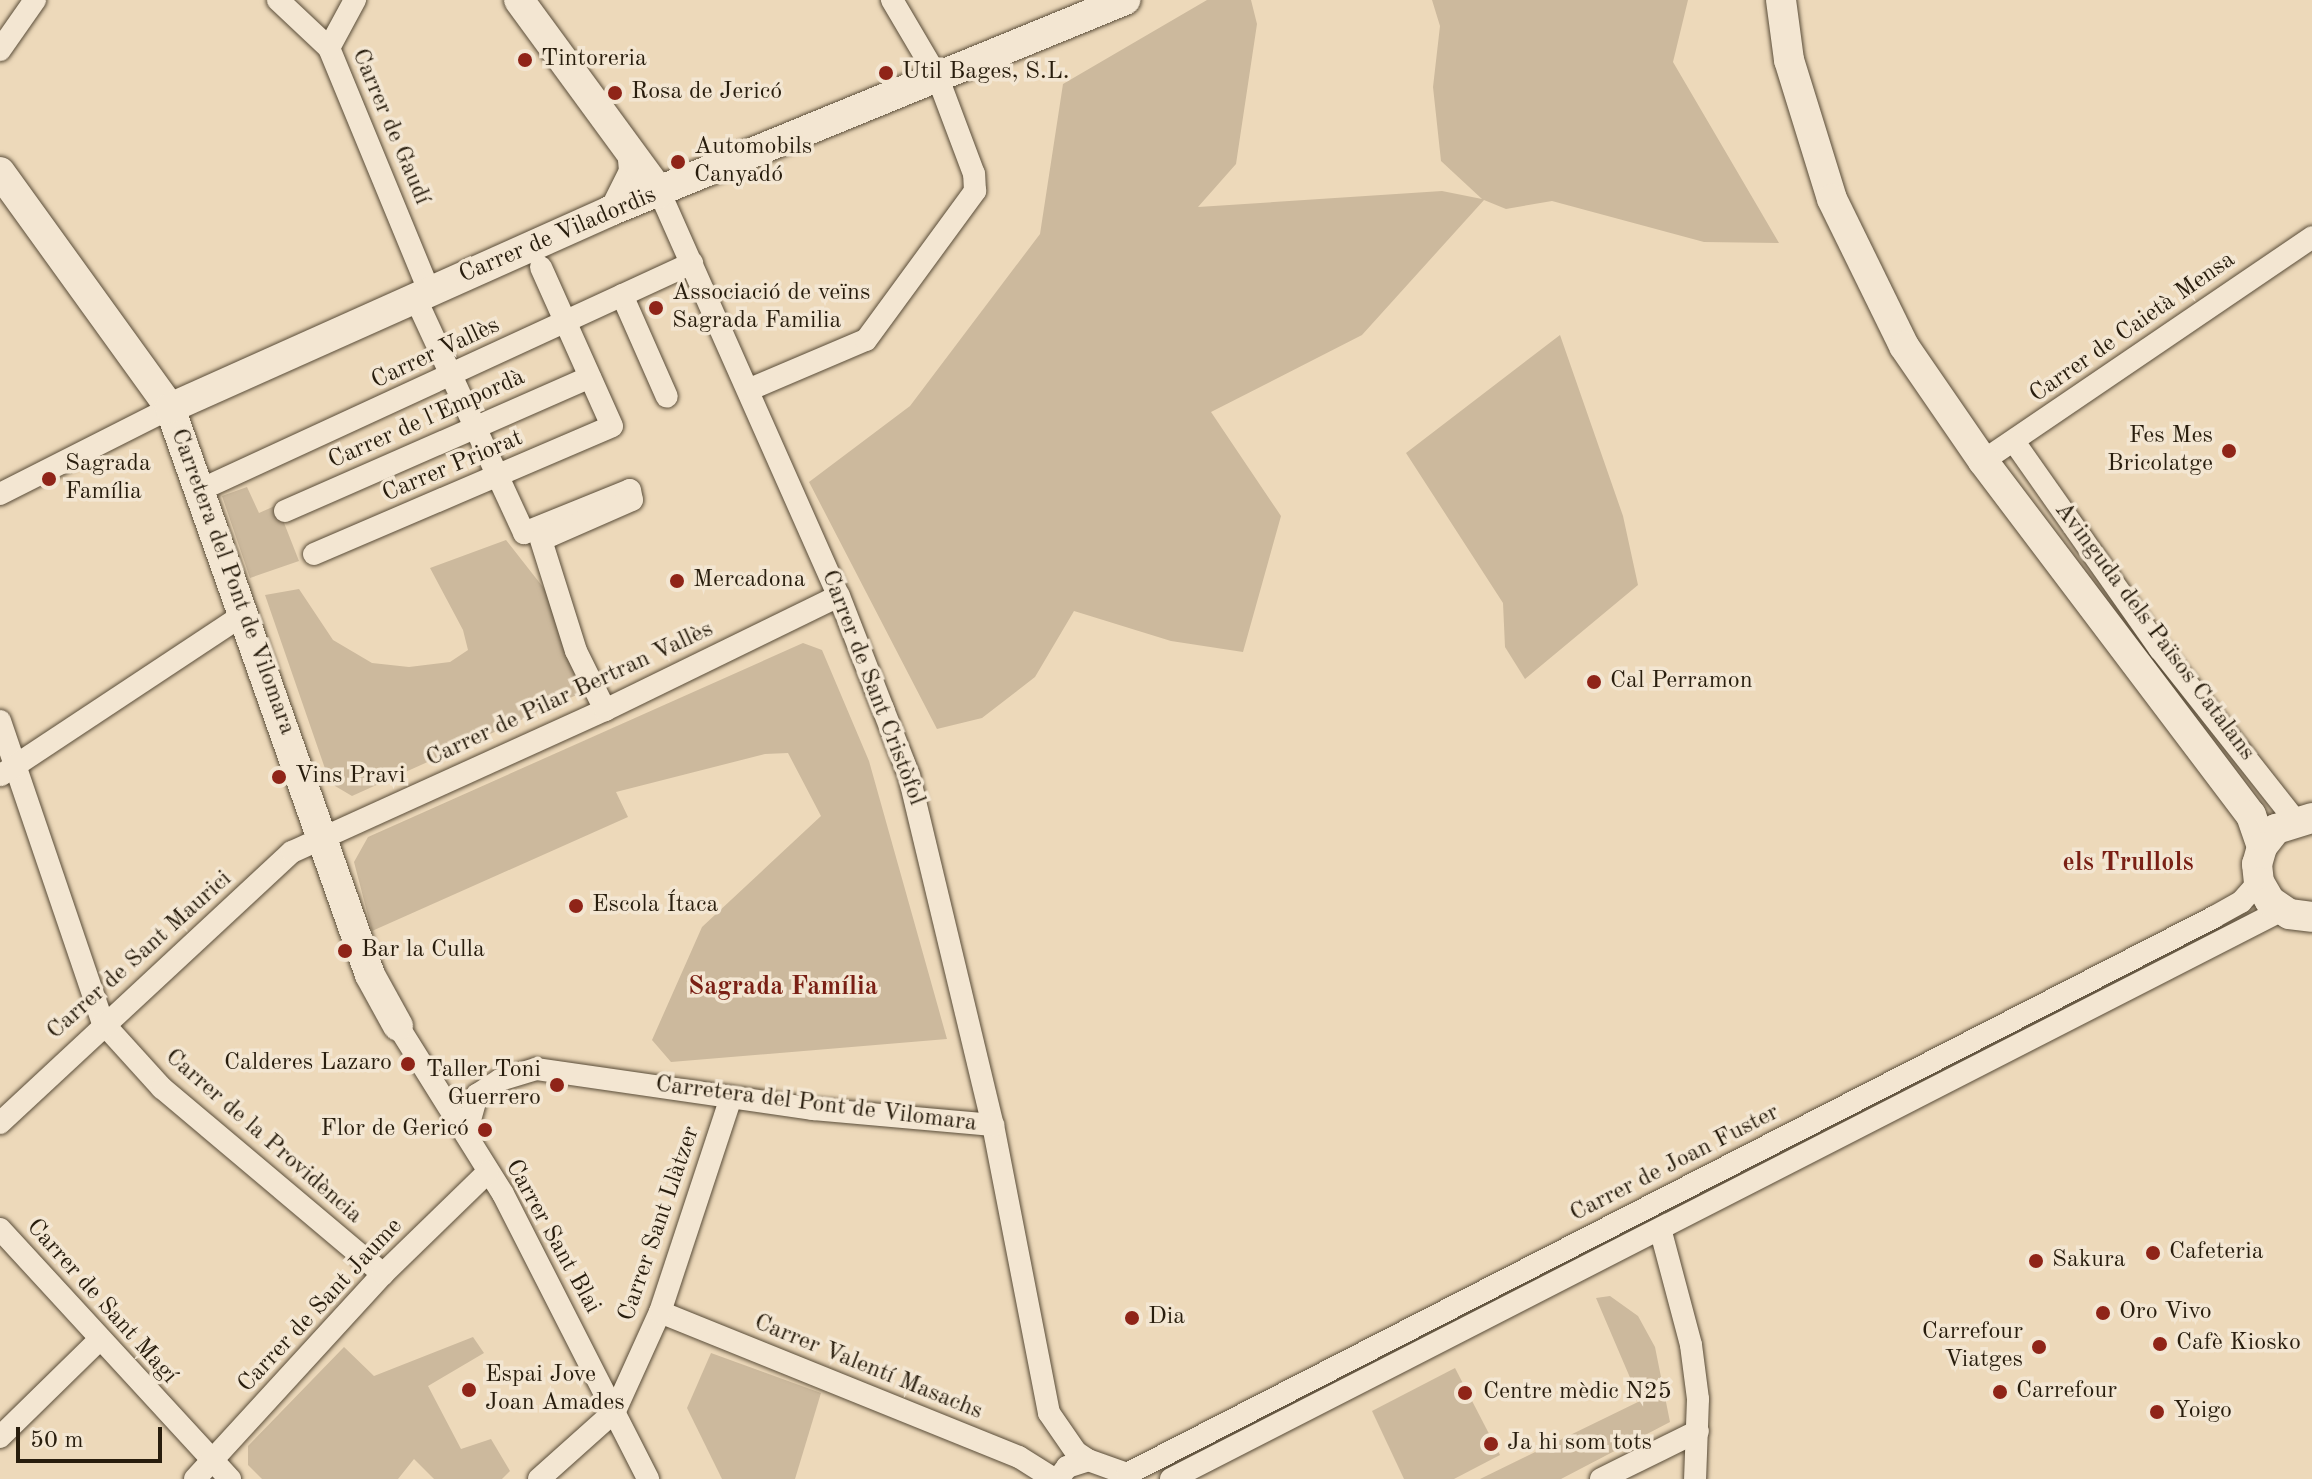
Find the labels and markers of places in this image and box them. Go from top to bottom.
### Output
place label: Tintoreria [541,46,647,74]
marker: Tintoreria [516,51,534,69]
place label: Util Bages, S.L. [902,59,1069,87]
marker: Util Bages, S.L. [877,64,895,82]
place label: Rosa de Jericó [631,79,782,107]
marker: Rosa de Jericó [606,84,624,102]
place label: Automobils Canyadó [694,134,812,190]
marker: Automobils Canyadó [669,153,687,171]
place label: Associació de veïns Sagrada Familia [672,280,870,336]
marker: Associació de veïns Sagrada Familia [647,299,665,317]
place label: Fes Mes Bricolatge [2107,423,2213,479]
marker: Fes Mes Bricolatge [2220,442,2238,460]
place label: Sagrada Família [65,451,151,507]
marker: Sagrada Família [40,470,58,488]
place label: Mercadona [693,567,806,595]
marker: Mercadona [668,572,686,590]
place label: Cal Perramon [1610,668,1753,696]
marker: Cal Perramon [1585,673,1603,691]
place label: Vins Pravi [295,763,405,791]
marker: Vins Pravi [270,768,288,786]
place label: Escola Ítaca [592,892,718,920]
marker: Escola Ítaca [567,897,585,915]
place label: Bar la Culla [361,937,485,965]
marker: Bar la Culla [336,942,354,960]
place label: Calderes Lazaro [224,1050,392,1078]
marker: Calderes Lazaro [399,1055,417,1073]
place label: Taller Toni Guerrero [426,1057,541,1113]
marker: Taller Toni Guerrero [548,1076,566,1094]
place label: Flor de Gericó [321,1116,469,1144]
marker: Flor de Gericó [476,1121,494,1139]
place label: Cafeteria [2169,1239,2264,1267]
marker: Cafeteria [2144,1244,2162,1262]
place label: Sakura [2052,1247,2126,1275]
marker: Sakura [2027,1252,2045,1270]
place label: Oro Vivo [2119,1299,2212,1327]
place label: Dia [1148,1304,1185,1332]
marker: Oro Vivo [2094,1304,2112,1322]
marker: Dia [1123,1309,1141,1327]
place label: Carrefour Viatges [1922,1319,2023,1375]
place label: Cafè Kiosko [2176,1330,2301,1358]
marker: Cafè Kiosko [2151,1335,2169,1353]
marker: Carrefour Viatges [2030,1338,2048,1356]
place label: Espai Jove Joan Amades [485,1362,625,1418]
place label: Carrefour [2016,1378,2117,1406]
place label: Centre mèdic N25 [1483,1379,1672,1407]
marker: Espai Jove Joan Amades [460,1381,478,1399]
marker: Centre mèdic N25 [1454,1382,1476,1404]
marker: Carrefour [1991,1383,2009,1401]
place label: Yoigo [2173,1398,2232,1426]
marker: Yoigo [2148,1403,2166,1421]
place label: Ja hi som tots [1507,1430,1652,1458]
marker: Ja hi som tots [1482,1435,1500,1453]

